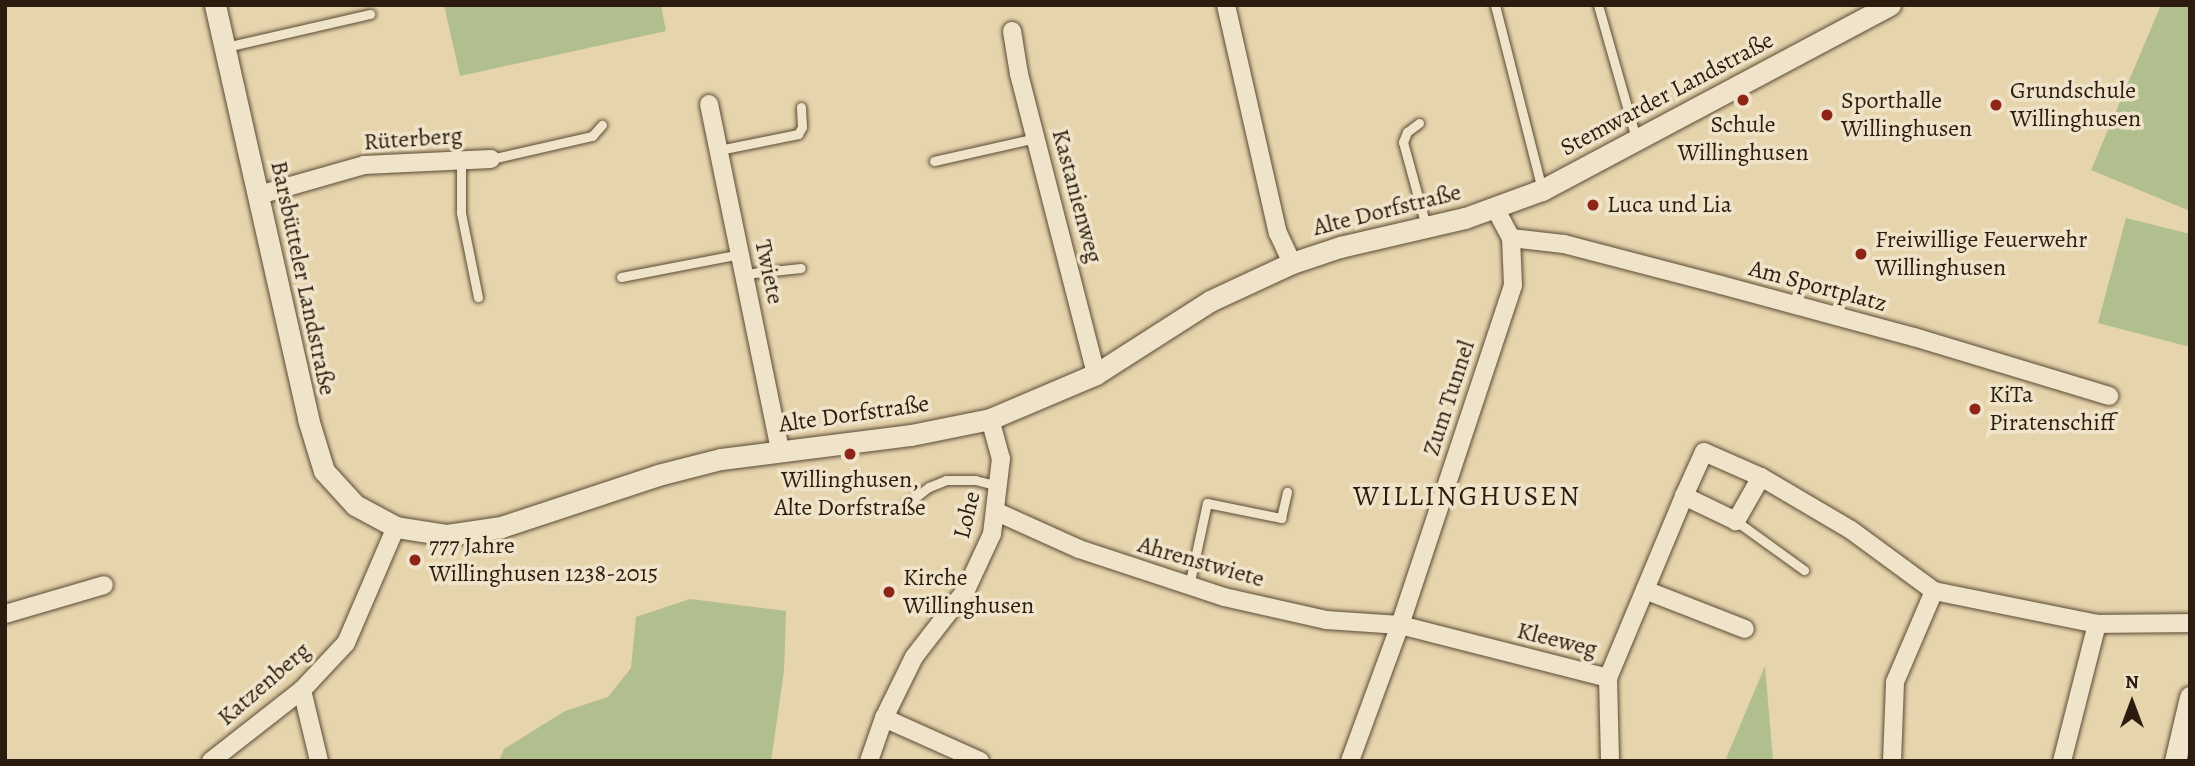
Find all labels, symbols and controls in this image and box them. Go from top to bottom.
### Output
street label: Stemwarder Landstraße [1556,26,1778,162]
place label: Grundschule Willinghusen [2010,77,2141,133]
place label: Sporthalle Willinghusen [1841,87,1972,143]
marker: Schule Willinghusen [1735,92,1751,108]
marker: Grundschule Willinghusen [1988,97,2004,113]
marker: Sporthalle Willinghusen [1819,107,1835,123]
place label: Schule Willinghusen [1677,111,1809,167]
street label: Rüterberg [363,121,463,157]
street label: Kastanienweg [1045,126,1109,266]
street label: Barsbütteler Landstraße [264,158,342,398]
street label: Alte Dorfstraße [1310,178,1464,242]
place label: Luca und Lia [1607,191,1732,219]
marker: Luca und Lia [1585,197,1601,213]
place label: Freiwillige Feuerwehr Willinghusen [1875,226,2088,282]
street label: Twiete [748,237,790,307]
marker: Freiwillige Feuerwehr Willinghusen [1853,246,1869,262]
street label: Am Sportplatz [1746,254,1890,318]
street label: Zum Tunnel [1417,337,1481,459]
place label: KiTa Piratenschiff [1989,381,2115,437]
street label: Alte Dorfstraße [777,389,931,439]
marker: KiTa Piratenschiff [1967,401,1983,417]
marker: Willinghusen, Alte Dorfstraße [842,446,858,462]
place label: Willinghusen, Alte Dorfstraße [774,466,926,522]
district label: WILLINGHUSEN [1354,479,1580,513]
street label: Lohe [947,488,987,542]
street label: Ahrenstwiete [1135,530,1267,594]
place label: 777 Jahre Willinghusen 1238-2015 [429,532,658,588]
marker: 777 Jahre Willinghusen 1238-2015 [407,552,423,568]
place label: Kirche Willinghusen [903,564,1034,620]
marker: Kirche Willinghusen [881,584,897,600]
street label: Kleeweg [1514,616,1600,664]
street label: Katzenberg [212,636,316,732]
north arrow [2097,668,2167,738]
text: N [2125,669,2139,695]

